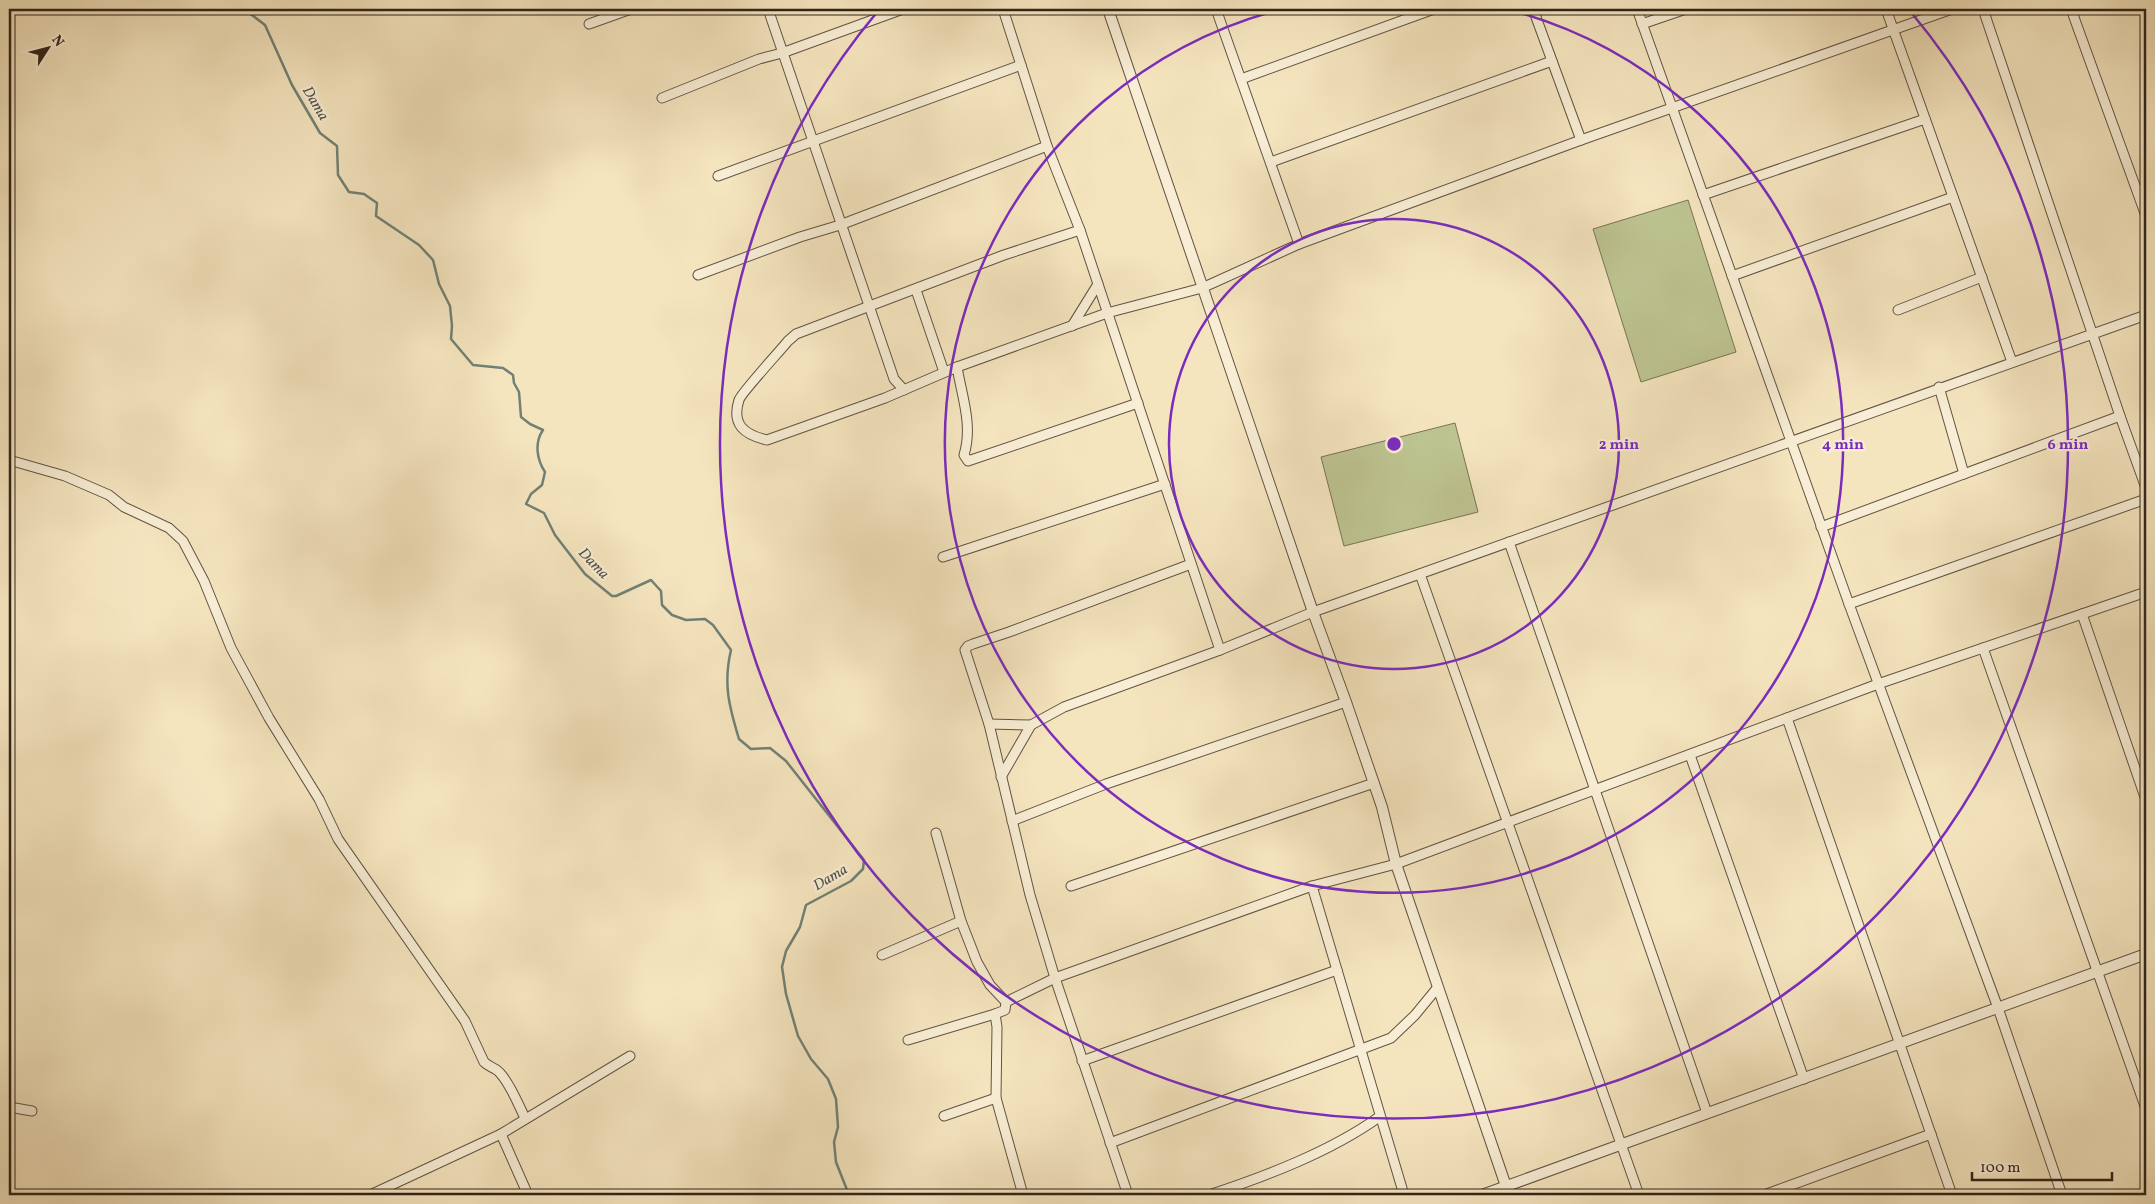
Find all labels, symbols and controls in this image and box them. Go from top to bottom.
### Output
north arrow [22,22,72,72]
text: N [47,32,68,51]
water label: Dama [296,83,333,125]
centre of rings [1385,435,1403,453]
text: 2 min [1599,435,1639,456]
text: 4 min [1822,435,1864,456]
text: 6 min [2048,435,2089,456]
water label: Dama [573,544,613,585]
water label: Dama [810,860,852,897]
scale bar [1972,1149,2112,1181]
text: 100 m [1980,1158,2020,1179]

